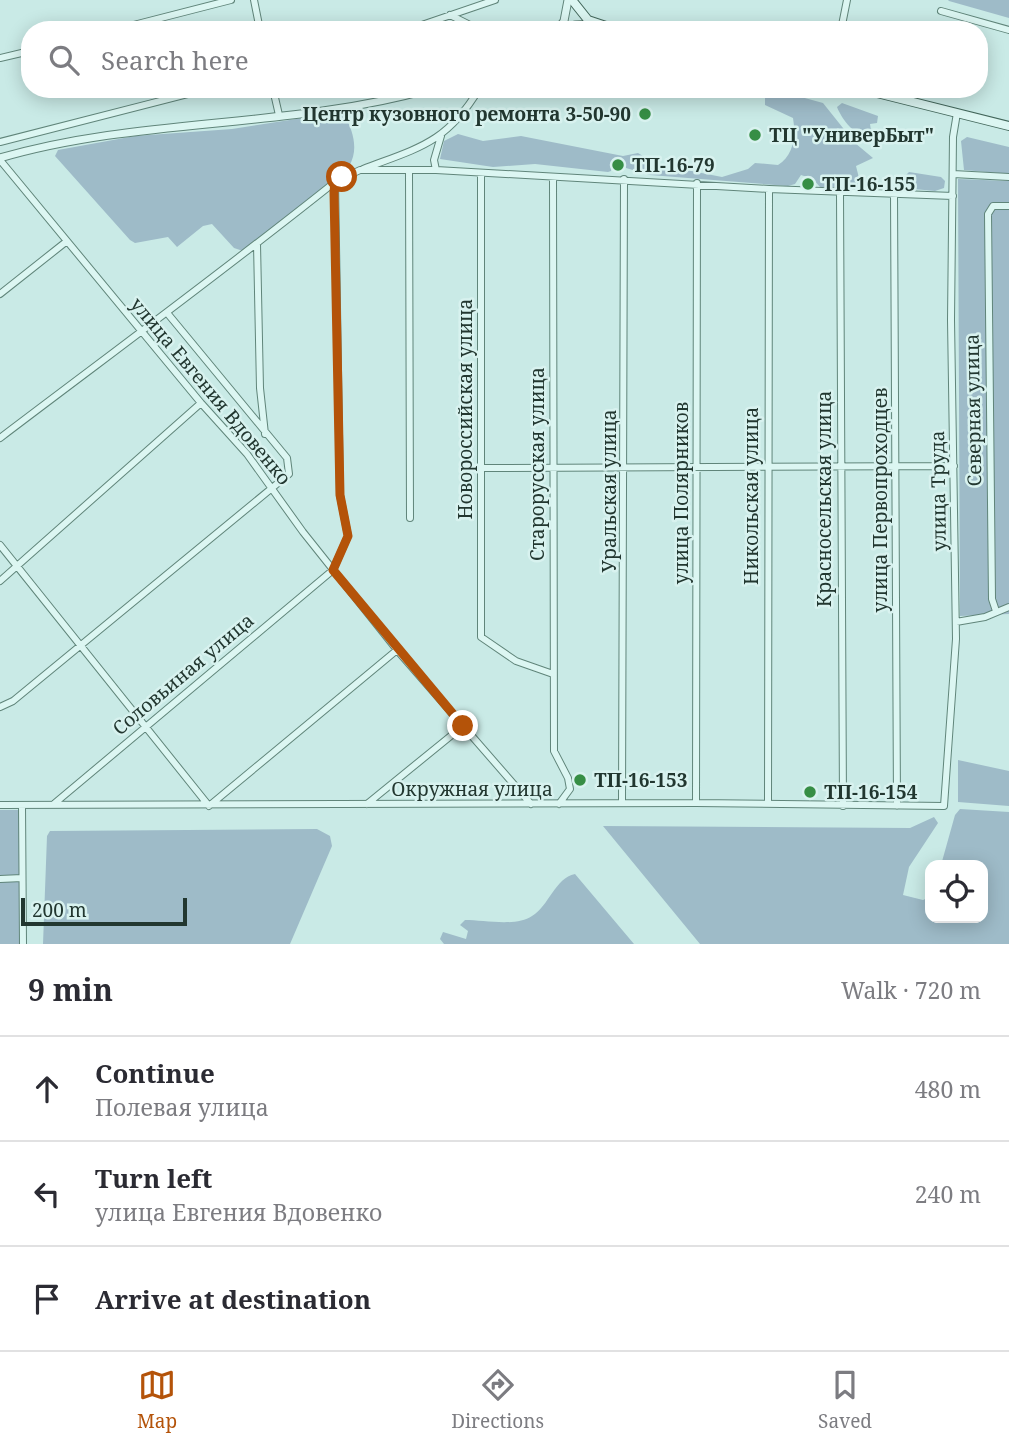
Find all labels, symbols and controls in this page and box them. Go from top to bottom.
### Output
search box [21,21,988,98]
icon: search [45,41,83,79]
text: Search here [101,42,249,78]
place label: Центр кузовного ремонта 3-50-90 [302,101,631,127]
marker: Центр кузовного ремонта 3-50-90 [637,106,653,122]
place label: ТЦ "УниверБыт" [769,122,934,148]
marker: ТЦ "УниверБыт" [747,127,763,143]
place label: ТП-16-79 [632,152,715,178]
marker: ТП-16-79 [610,157,626,173]
route start [326,161,357,192]
place label: ТП-16-155 [822,171,916,197]
marker: ТП-16-155 [800,176,816,192]
street label: улица Евгения Вдовенко [125,292,297,490]
street label: Новороссийская улица [452,299,478,519]
street label: Северная улица [959,333,987,487]
street label: Старорусская улица [524,367,550,561]
street label: улица Первопроходцев [867,388,893,612]
street label: Красносельская улица [811,391,837,607]
street label: улица Полярников [668,402,694,584]
street label: Никольская улица [738,407,764,585]
street label: Уральская улица [596,410,622,572]
street label: улица Труда [924,430,952,552]
street label: Соловьиная улица [107,607,259,741]
route end [447,710,478,741]
place label: ТП-16-153 [594,767,688,793]
marker: ТП-16-153 [572,772,588,788]
street label: Окружная улица [391,776,553,802]
place label: ТП-16-154 [824,779,918,805]
marker: ТП-16-154 [802,784,818,800]
map controls [925,860,988,923]
button: locate [925,860,988,923]
scale bar [21,895,187,927]
text: 200 m [32,897,87,923]
text: 9 min [28,969,113,1010]
text: Walk · 720 m [841,974,981,1006]
text: Continue [95,1055,215,1091]
icon: ahead [28,1070,66,1108]
text: 480 m [915,1073,981,1105]
text: Полевая улица [95,1091,269,1123]
text: Turn left [95,1160,212,1196]
icon: left [28,1175,66,1213]
text: 240 m [915,1178,981,1210]
text: улица Евгения Вдовенко [95,1196,382,1228]
icon: arrive [28,1280,66,1318]
text: Arrive at destination [95,1281,371,1317]
tab: Map [137,1366,177,1434]
tab: Directions [451,1366,544,1434]
tab: Saved [818,1366,872,1434]

